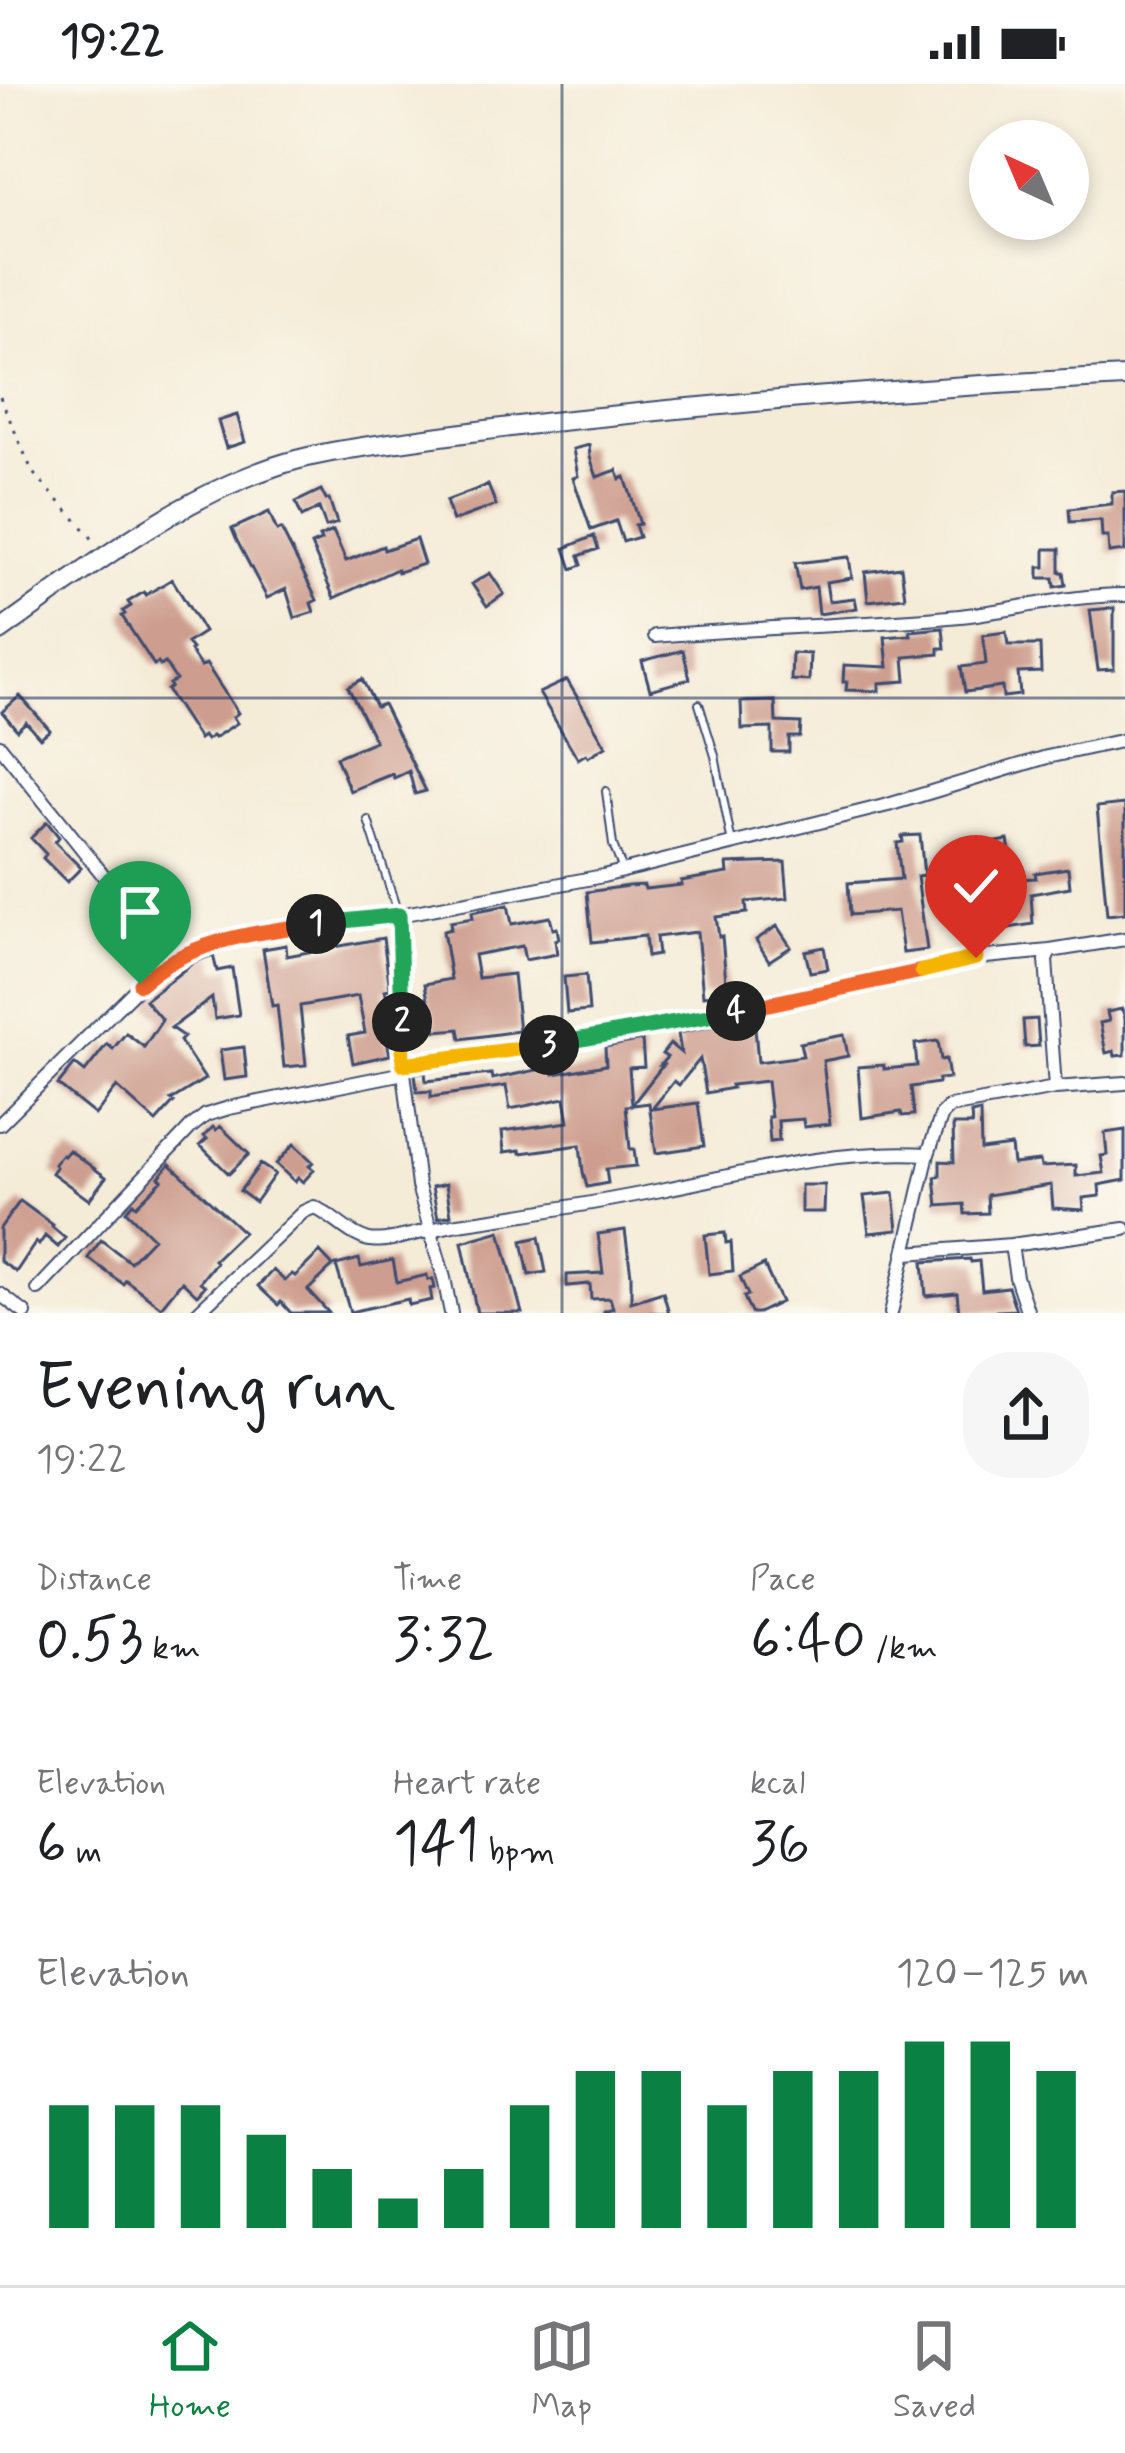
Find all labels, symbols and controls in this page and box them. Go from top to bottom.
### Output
text: 19:22 [60,13,165,72]
north arrow [969,120,1089,240]
map controls [969,120,1089,240]
pin [925,835,1027,958]
icon: check [943,853,1009,919]
pin [89,861,191,984]
icon: arrive [107,879,173,945]
pin: 1 [286,894,346,954]
text: 1 [309,902,323,946]
pin: 4 [706,981,766,1041]
text: 4 [726,989,746,1033]
pin: 2 [372,992,432,1052]
text: 2 [394,1000,410,1044]
pin: 3 [519,1015,579,1075]
text: 3 [542,1023,556,1067]
text: Evening run [36,1347,396,1433]
button: share [963,1352,1089,1478]
text: 19:22 [36,1435,127,1486]
text: Distance [36,1558,152,1602]
text: Time [393,1558,462,1602]
text: Pace [750,1558,816,1602]
text: 0.53 [36,1602,143,1681]
text: 3:32 [393,1602,495,1681]
text: 6:40 [750,1602,866,1681]
text: km [143,1627,200,1671]
text: /km [866,1627,937,1671]
text: Elevation [36,1762,166,1806]
text: Heart rate [393,1762,541,1806]
text: kcal [750,1762,805,1806]
text: 6 [36,1806,67,1885]
text: 141 [393,1806,480,1885]
text: 36 [750,1806,810,1885]
text: m [67,1831,102,1875]
text: bpm [480,1831,555,1875]
text: Elevation [36,1949,190,2000]
text: 120–125 m [896,1949,1089,2000]
tab: Home [149,2313,231,2429]
tab: Map [529,2313,595,2429]
tab: Saved [893,2313,976,2429]

